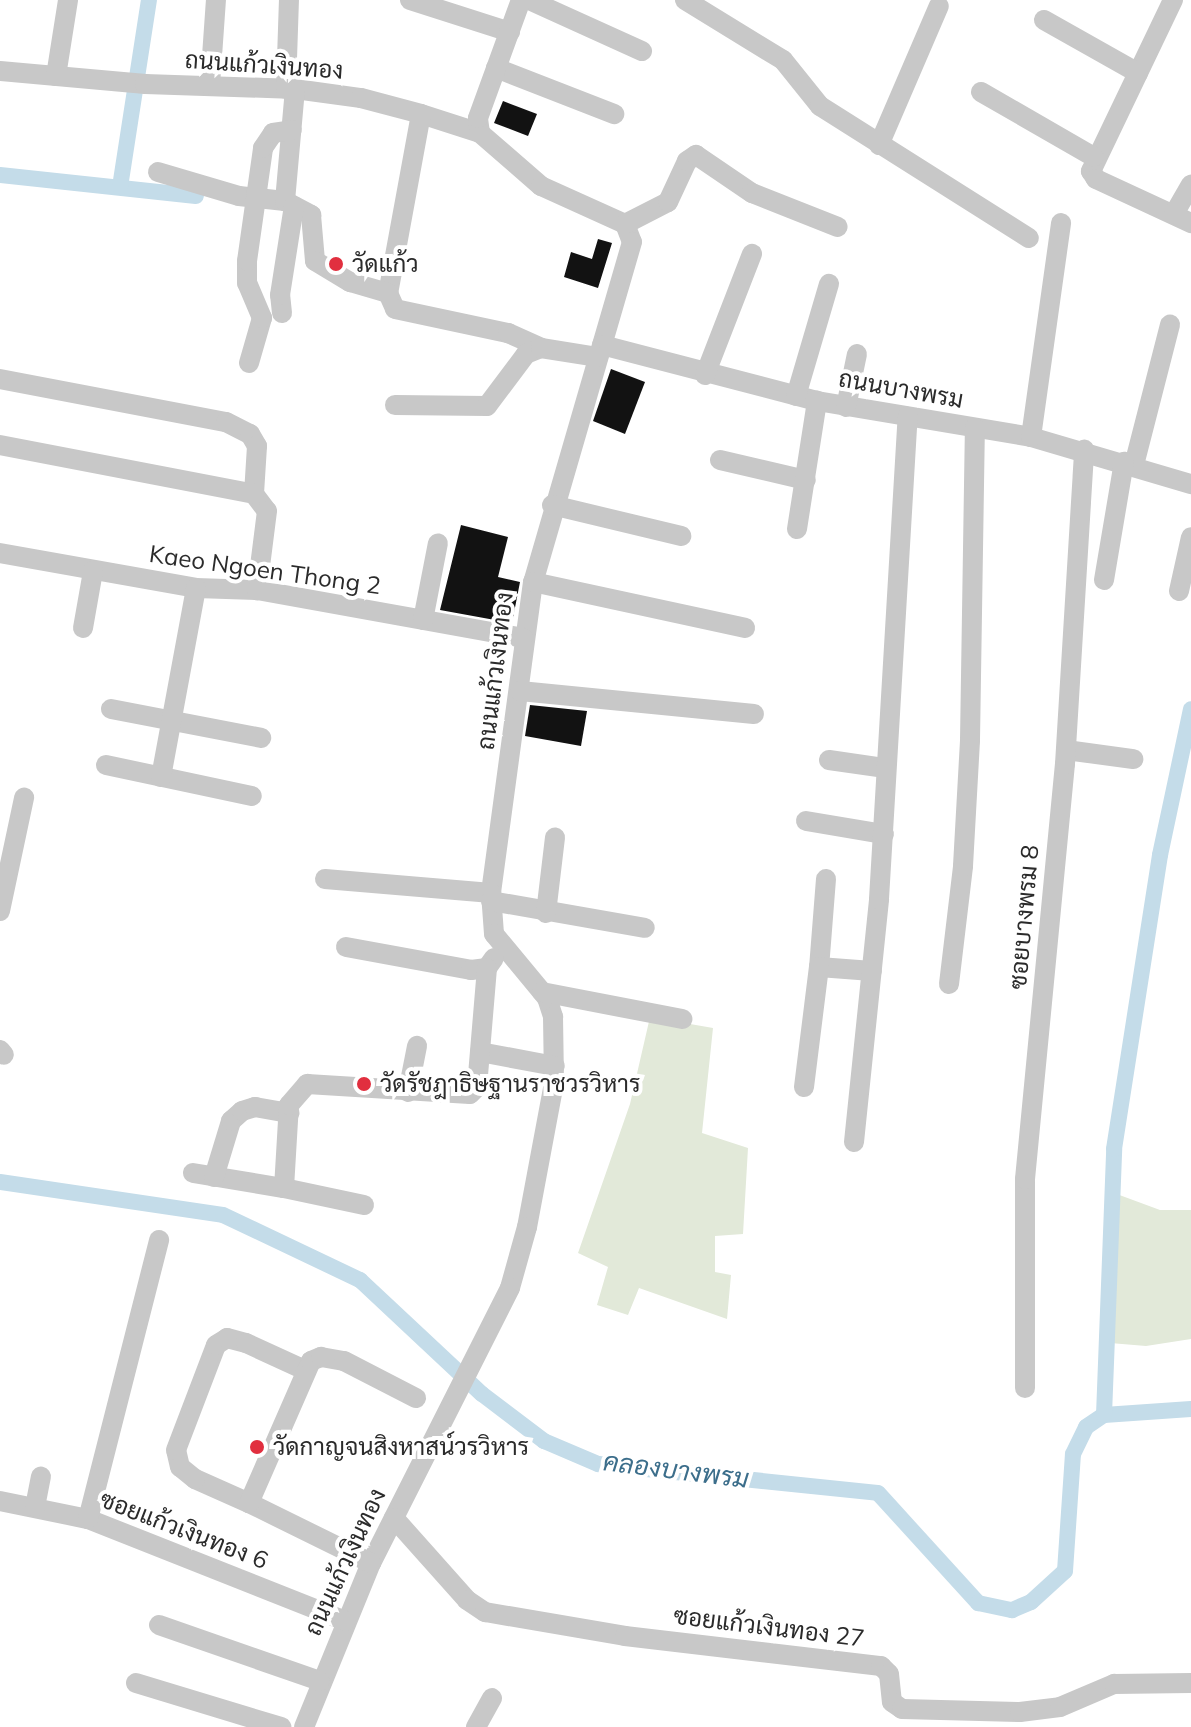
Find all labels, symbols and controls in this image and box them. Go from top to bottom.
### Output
street label: ถนนแก้วเงินทอง [184,45,344,85]
place label: วัดแก้ว [352,250,419,278]
marker: วัดแก้ว [327,255,345,273]
street label: ถนนบางพรม [836,364,966,414]
street label: Kaeo Ngoen Thong 2 [147,539,383,601]
street label: ถนนแก้วเงินทอง [471,590,519,752]
street label: ซอยบางพรม 8 [1003,844,1045,990]
place label: วัดรัชฎาธิษฐานราชวรวิหาร [380,1070,641,1098]
marker: วัดรัชฎาธิษฐานราชวรวิหาร [355,1075,373,1093]
place label: วัดกาญจนสิงหาสน์วรวิหาร [273,1433,529,1461]
marker: วัดกาญจนสิงหาสน์วรวิหาร [248,1438,266,1456]
water label: คลองบางพรม [602,1446,750,1494]
street label: ถนนแก้วเงินทอง [298,1484,392,1640]
street label: ซอยแก้วเงินทอง 6 [96,1485,272,1575]
street label: ซอยแก้วเงินทอง 27 [672,1601,866,1653]

